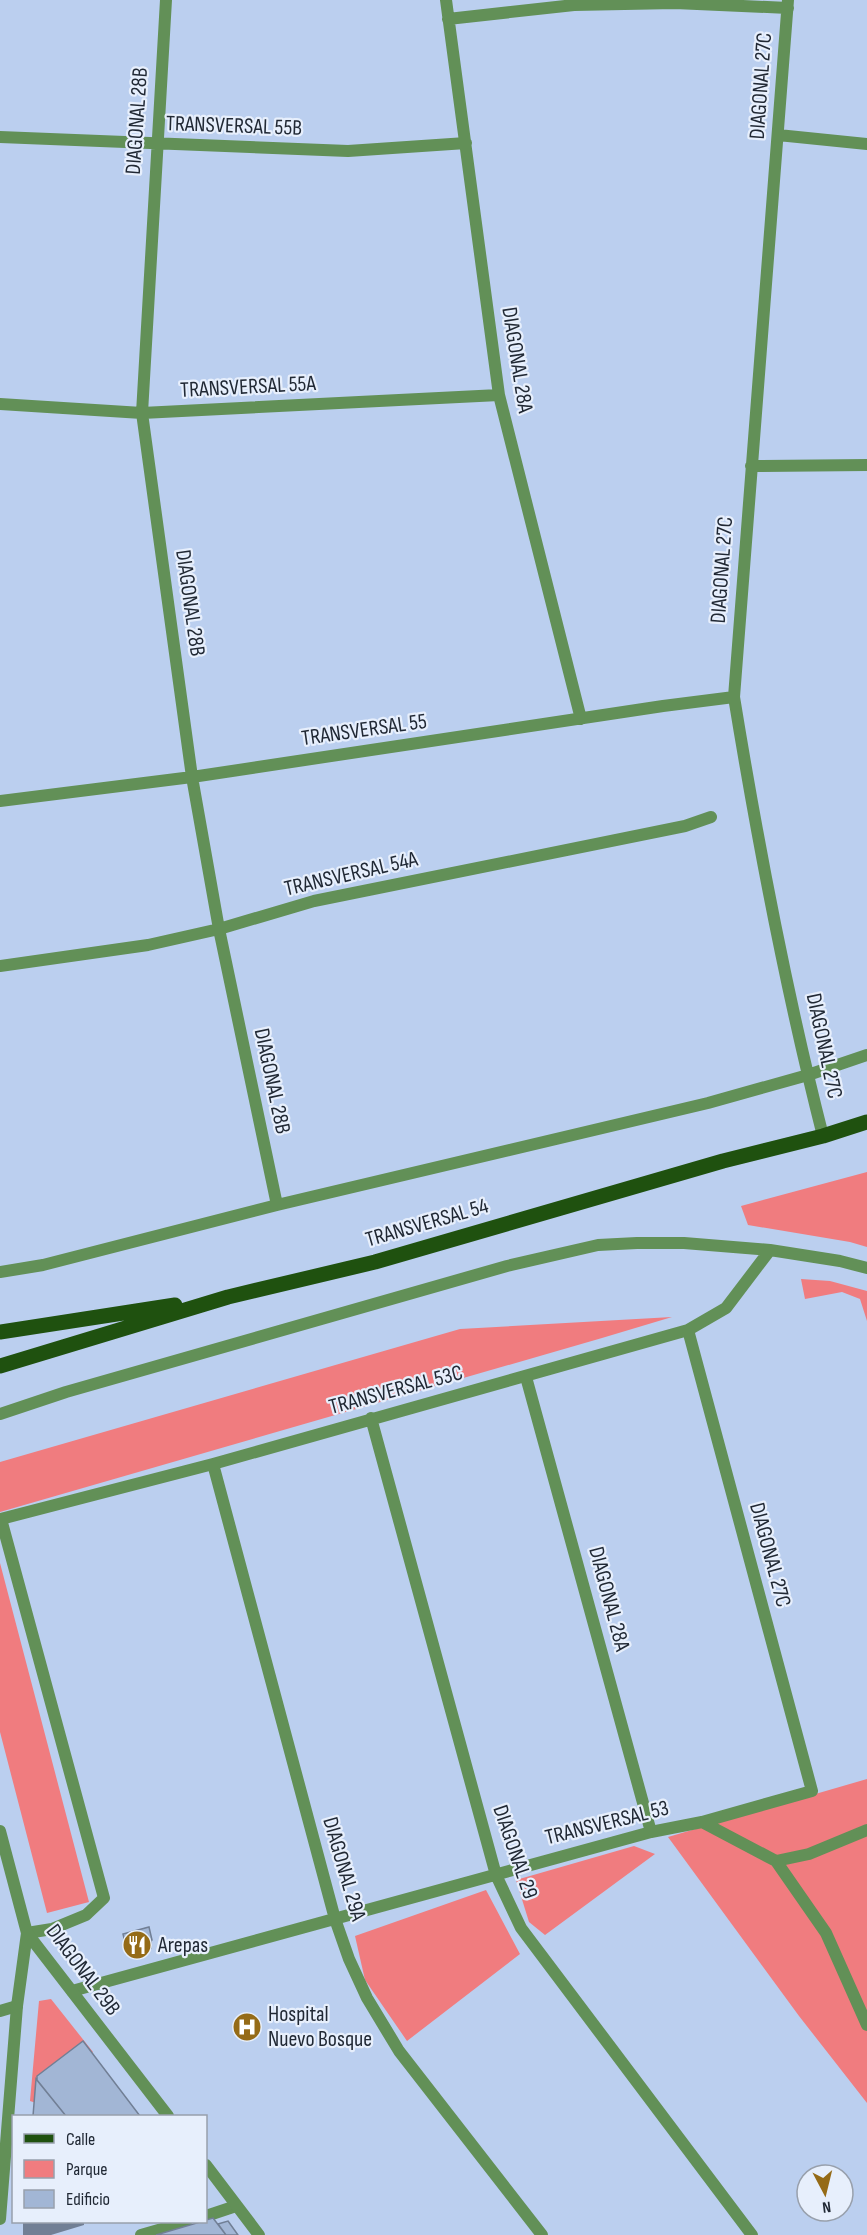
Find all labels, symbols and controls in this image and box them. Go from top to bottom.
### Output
street label: DIAGONAL 27C [744,32,778,140]
street label: DIAGONAL 28B [120,67,154,175]
street label: TRANSVERSAL 55B [166,110,302,142]
street label: DIAGONAL 28A [495,305,539,415]
street label: TRANSVERSAL 55A [180,370,317,404]
street label: DIAGONAL 27C [705,516,739,624]
street label: DIAGONAL 28B [169,548,211,658]
street label: TRANSVERSAL 55 [300,708,429,752]
street label: TRANSVERSAL 54A [282,845,421,902]
street label: DIAGONAL 27C [800,991,848,1101]
street label: DIAGONAL 28B [248,1026,296,1136]
street label: TRANSVERSAL 54 [362,1193,492,1253]
street label: TRANSVERSAL 53C [326,1359,466,1421]
street label: DIAGONAL 27C [743,1500,797,1610]
street label: DIAGONAL 28A [582,1544,636,1655]
street label: TRANSVERSAL 53 [542,1795,672,1851]
street label: DIAGONAL 29 [486,1802,544,1902]
street label: DIAGONAL 29A [316,1814,372,1925]
street label: DIAGONAL 29B [40,1919,126,2021]
restaurant icon: Arepas [121,1929,153,1961]
place label: Arepas [157,1932,208,1959]
place label: Hospital Nuevo Bosque [268,2001,372,2053]
hospital icon: Hospital Nuevo Bosque [231,2011,263,2043]
legend [12,2115,207,2223]
text: Calle [66,2129,95,2150]
text: Parque [66,2159,107,2180]
north arrow [795,2163,855,2223]
text: Edificio [66,2189,110,2210]
text: N [821,2196,832,2216]

